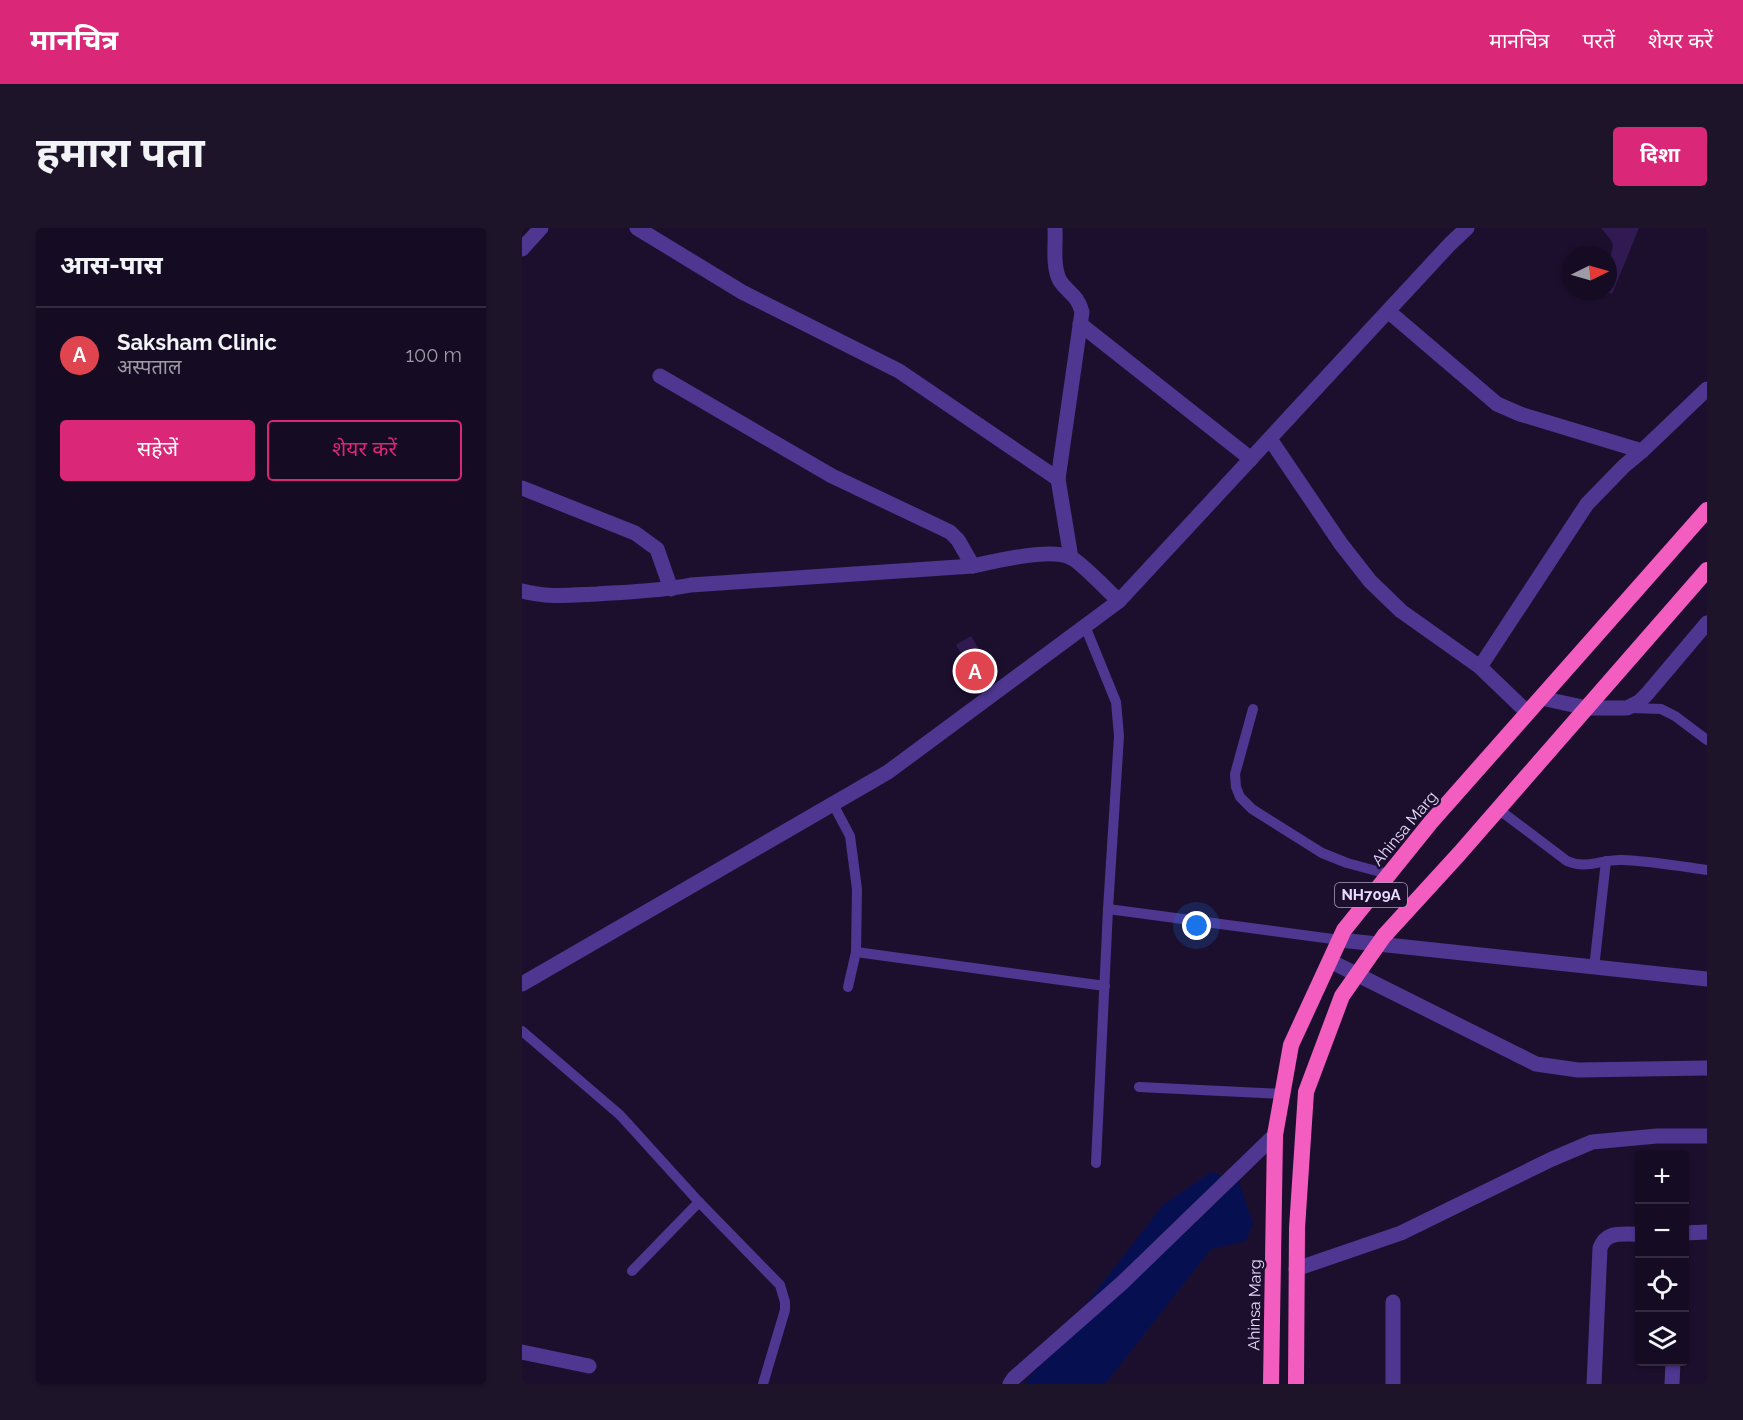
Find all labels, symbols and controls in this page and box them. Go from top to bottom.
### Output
text: मानचित्र [30,24,118,57]
text: मानचित्र [1489,28,1549,53]
text: परतें [1582,28,1615,53]
text: शेयर करें [1648,28,1713,53]
button: दिशा [1613,127,1707,186]
text: हमारा पता [36,128,205,177]
north arrow [1563,246,1617,300]
text: आस-पास [60,250,163,280]
text: Saksham Clinic [117,329,277,355]
text: A [73,343,86,367]
text: 100 m [405,343,462,367]
text: अस्पताल [117,355,182,379]
button: सहेजें [60,420,255,481]
button: शेयर करें [267,420,462,481]
pin: A [956,648,994,694]
street label: Ahinsa Marg [1368,787,1441,869]
road number: NH709A [1335,883,1407,907]
your location [1182,911,1211,940]
map controls [1635,1150,1689,1366]
button: + [1635,1150,1689,1204]
button: − [1635,1204,1689,1258]
button: locate [1635,1258,1689,1312]
street label: Ahinsa Marg [1244,1259,1265,1351]
button: layers [1635,1312,1689,1366]

